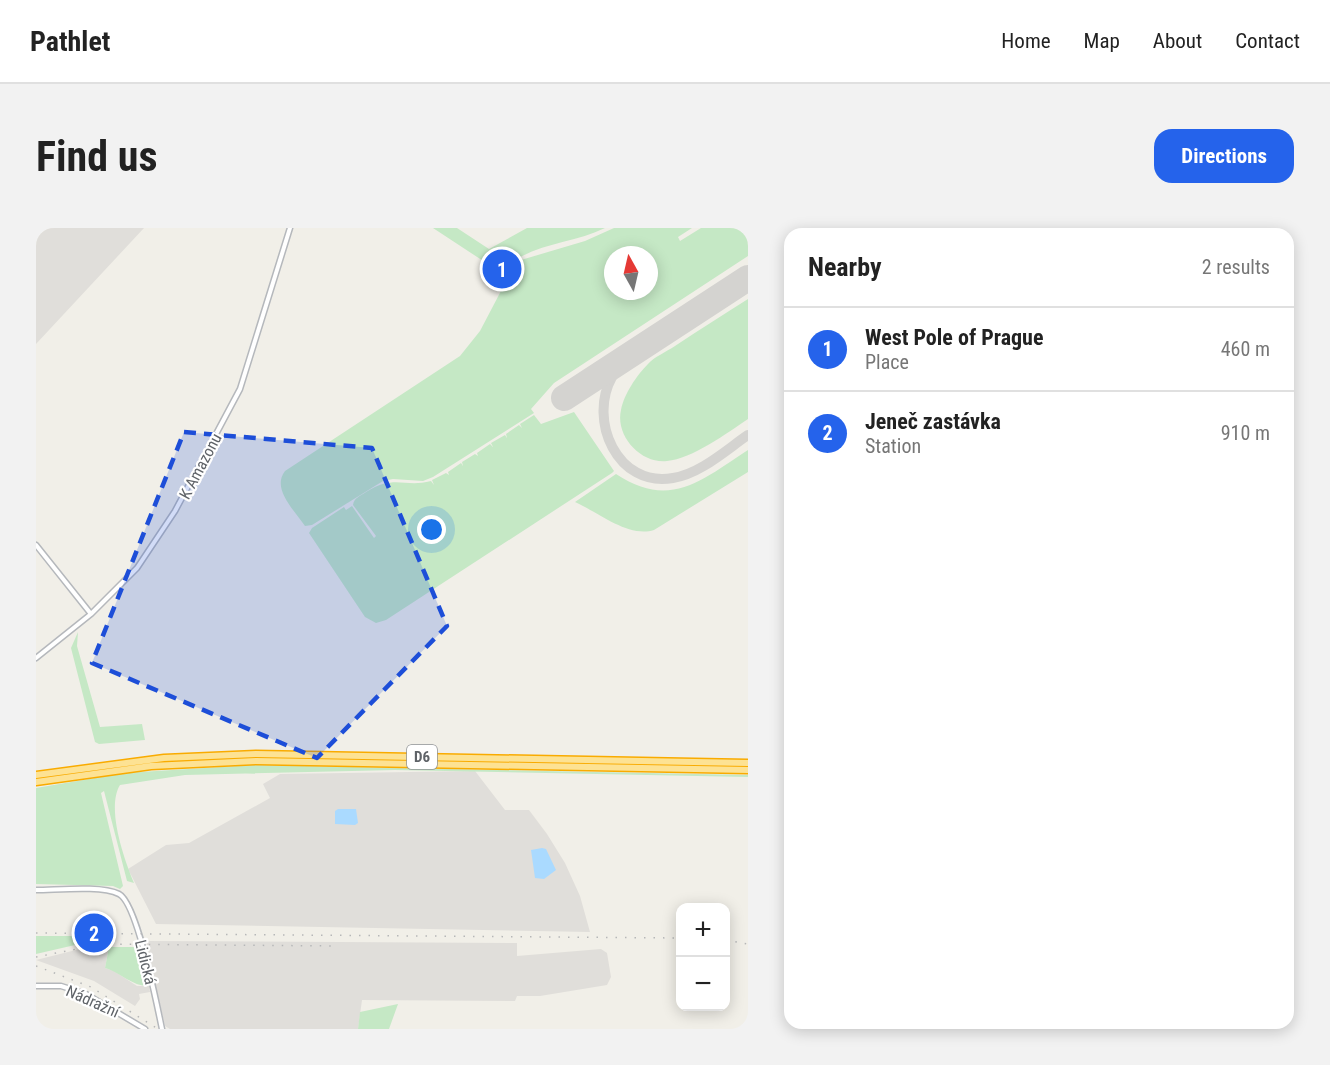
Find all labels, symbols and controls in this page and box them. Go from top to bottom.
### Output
text: Pathlet [30,25,110,58]
text: Home [1001,29,1051,53]
text: Map [1084,29,1120,53]
text: About [1153,29,1202,53]
text: Contact [1235,29,1300,53]
button: Directions [1154,129,1294,183]
text: Find us [36,132,157,181]
pin: 1 [482,246,522,291]
north arrow [604,246,658,300]
text: Nearby [808,252,882,282]
text: 2 results [1202,255,1270,279]
text: West Pole of Prague [865,325,1043,350]
text: 1 [822,337,833,361]
text: 460 m [1221,337,1270,361]
text: Place [865,350,909,374]
text: Jeneč zastávka [865,409,1001,434]
text: 2 [822,421,833,445]
text: 910 m [1221,421,1270,445]
street label: K Amazonu [175,430,226,502]
text: Station [865,434,921,458]
your location [417,515,446,544]
road number: D6 [407,745,437,769]
map controls [676,903,730,1011]
button: + [676,903,730,957]
pin: 2 [74,910,114,956]
street label: Lidická [131,938,160,986]
button: − [676,957,730,1011]
street label: Nádražní [63,981,123,1022]

